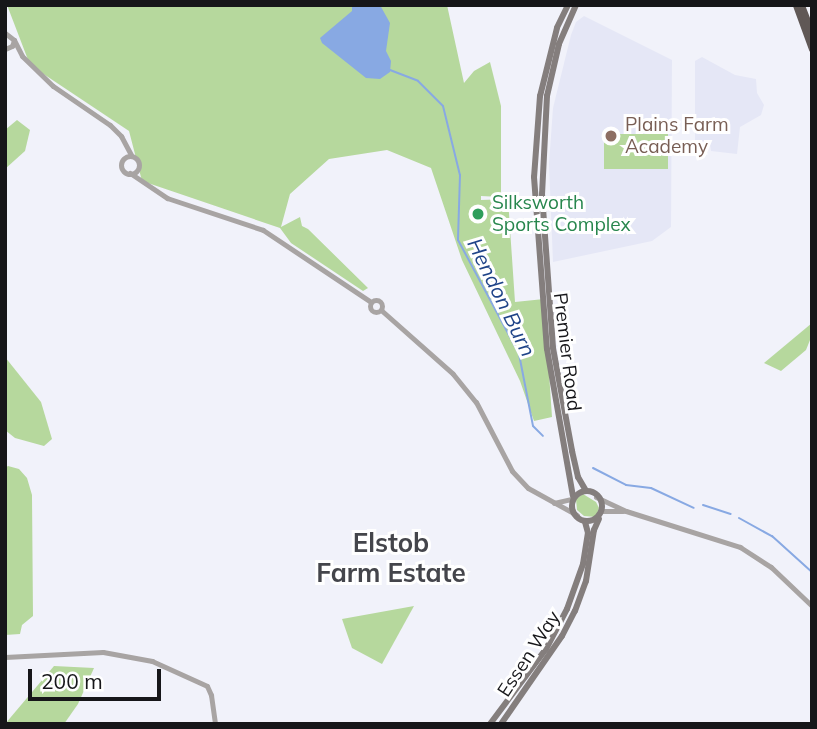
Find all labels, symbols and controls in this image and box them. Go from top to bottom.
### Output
place label: Plains Farm Academy [625,114,729,158]
marker: Plains Farm Academy [603,128,619,144]
place label: Silksworth Sports Complex [492,192,631,236]
marker: Silksworth Sports Complex [470,206,486,222]
water label: Hendon Burn [463,234,541,360]
street label: Premier Road [548,291,586,413]
district label: Elstob Farm Estate [316,527,466,588]
street label: Essen Way [493,607,565,701]
scale bar [32,656,164,700]
text: 200 m [41,668,103,694]

